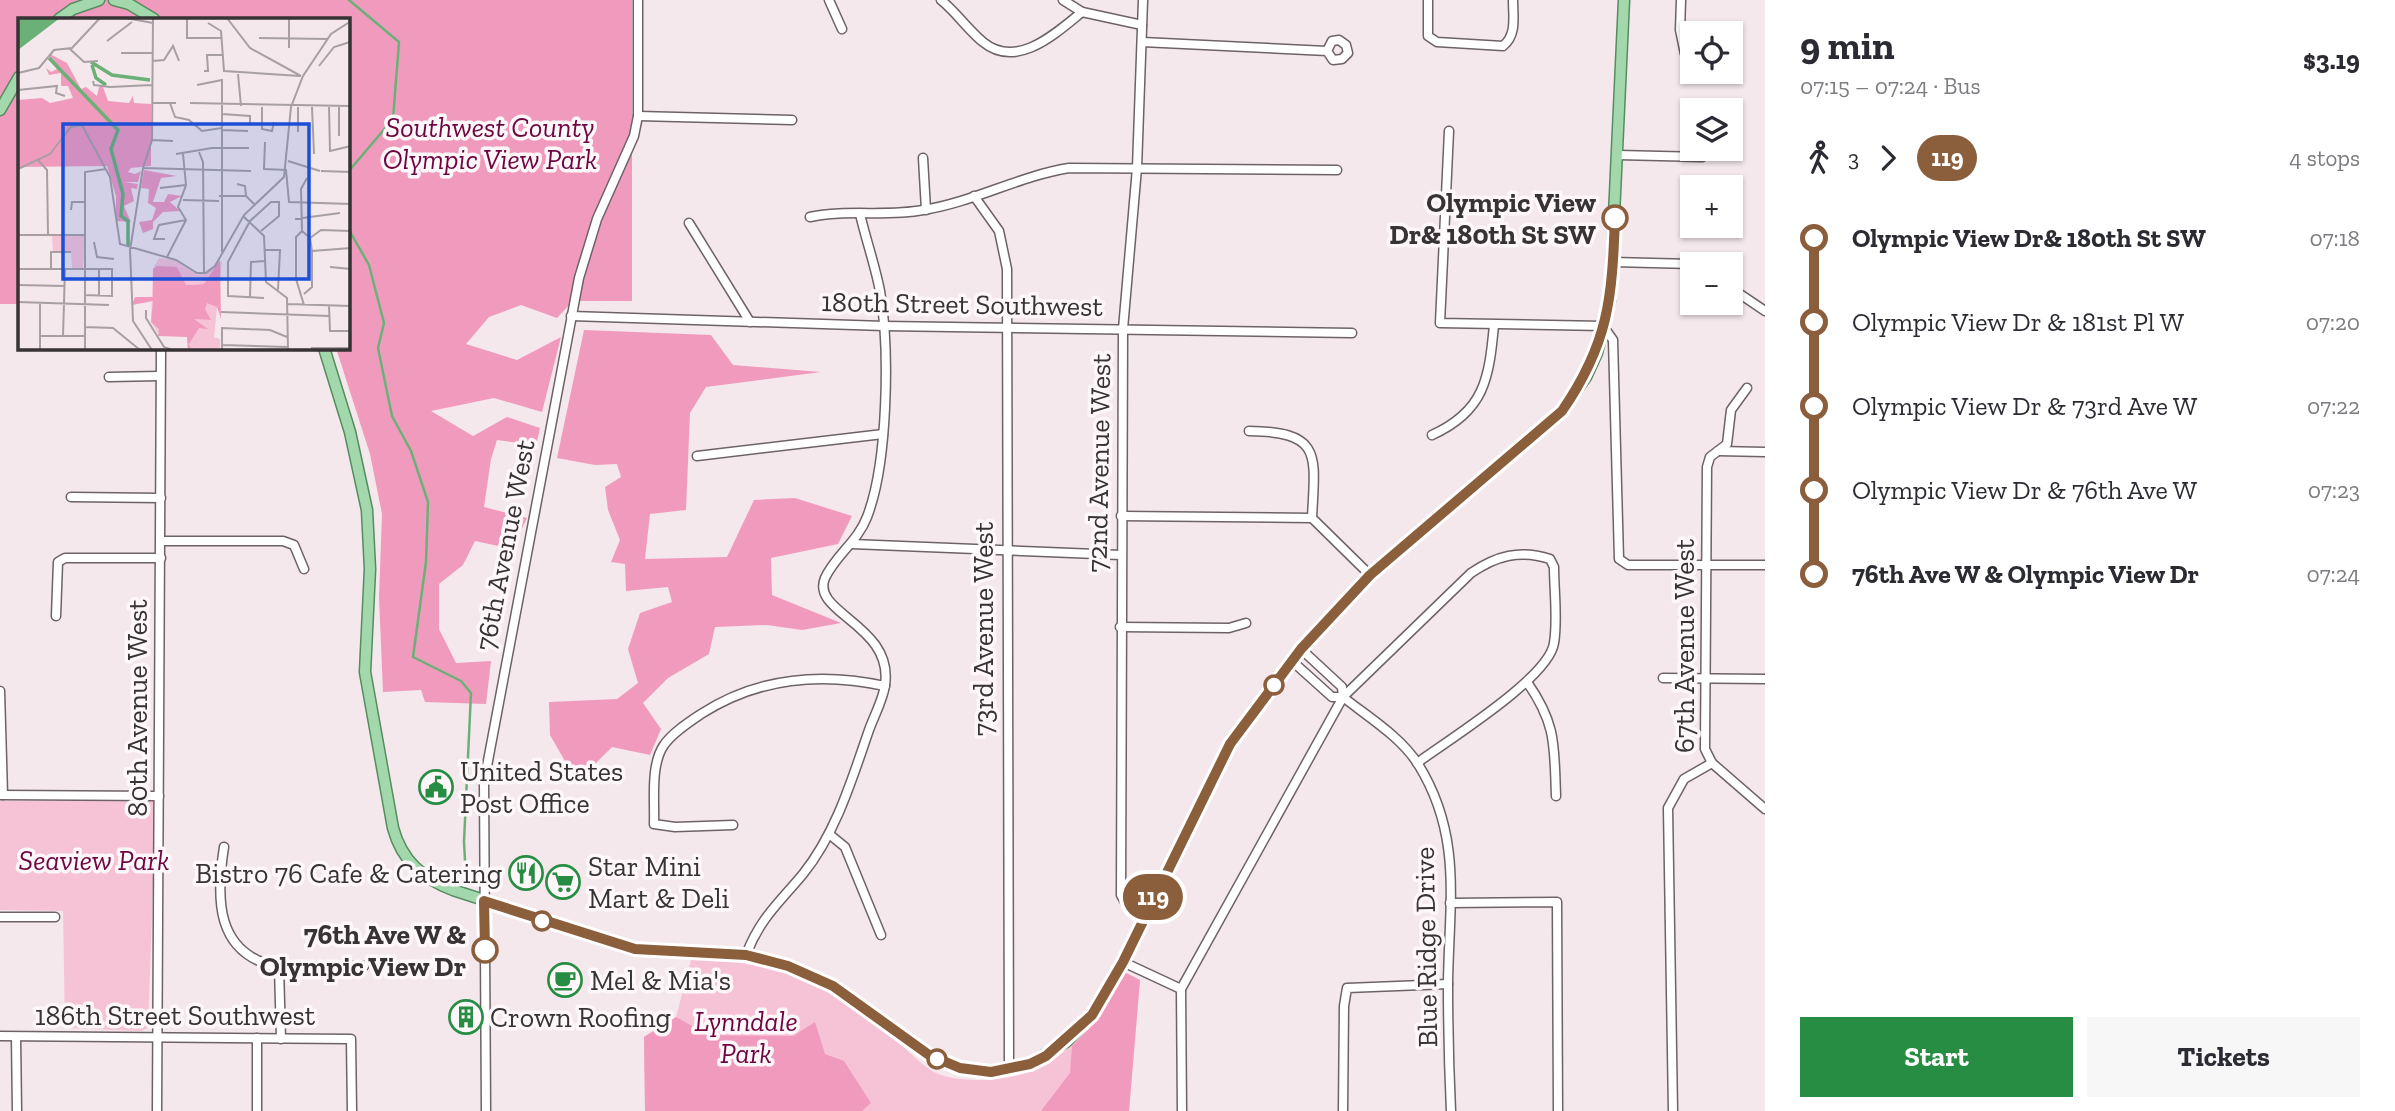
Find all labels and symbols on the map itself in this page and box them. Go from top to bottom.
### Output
inset map [18,18,350,350]
park label: Southwest County Olympic View Park [383,111,597,176]
place label: Olympic View Dr& 180th St SW [1389,186,1597,251]
marker: Olympic View Dr& 180th St SW [1602,205,1628,231]
street label: 180th Street Southwest [821,285,1104,323]
street label: 72nd Avenue West [1081,352,1117,573]
street label: 76th Avenue West [468,436,542,653]
street label: 73rd Avenue West [967,521,1000,736]
street label: 67th Avenue West [1668,538,1701,753]
street label: 80th Avenue West [121,599,154,817]
unlabelled marker [1264,675,1284,695]
place label: United States Post Office [460,755,623,820]
public building icon: United States Post Office [417,768,455,806]
park label: Seaview Park [19,844,169,877]
street label: Blue Ridge Drive [1408,846,1444,1048]
place label: Star Mini Mart & Deli [588,850,730,915]
restaurant icon: Bistro 76 Cafe & Catering [507,854,545,892]
place label: Bistro 76 Cafe & Catering [195,857,502,890]
supermarket icon: Star Mini Mart & Deli [544,863,582,901]
line badge: 119 [1113,874,1193,920]
unlabelled marker [532,911,552,931]
place label: 76th Ave W & Olympic View Dr [260,918,466,983]
marker: 76th Ave W & Olympic View Dr [472,937,498,963]
cafe icon: Mel & Mia's [546,961,584,999]
place label: Mel & Mia's [590,964,731,997]
building icon: Crown Roofing [447,998,485,1036]
street label: 186th Street Southwest [35,999,316,1032]
place label: Crown Roofing [490,1001,671,1034]
park label: Lynndale Park [694,1005,798,1070]
unlabelled marker [927,1049,947,1069]

